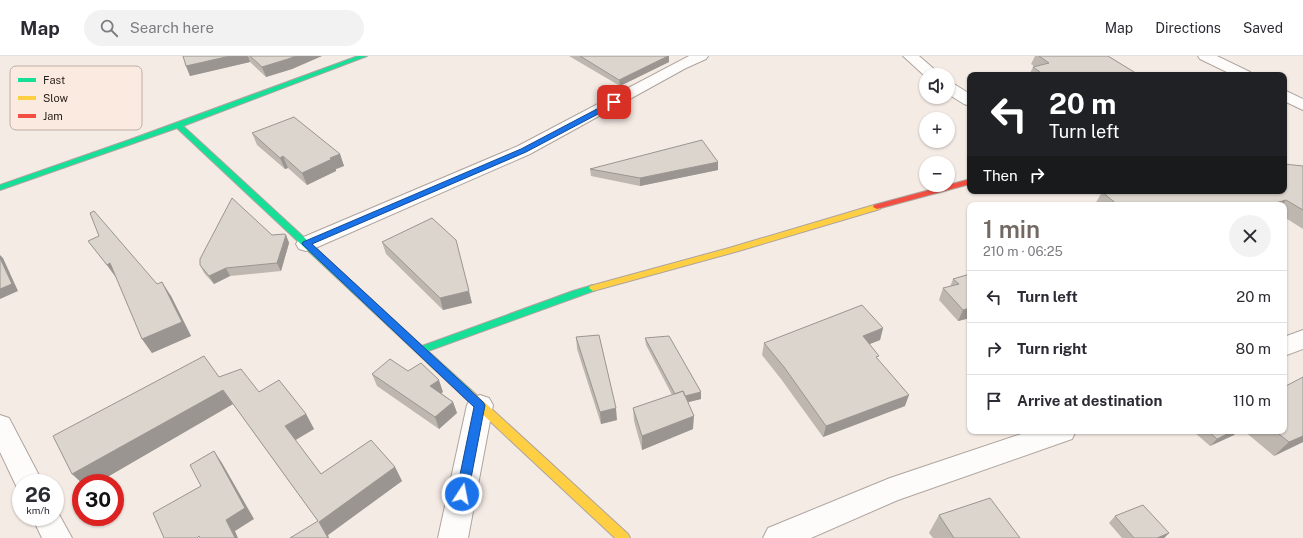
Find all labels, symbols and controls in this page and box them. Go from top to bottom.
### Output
search box [84,10,364,46]
text: Map [20,17,60,39]
icon: search [98,17,120,39]
text: Search here [130,19,214,36]
text: Map [1105,20,1133,36]
text: Directions [1155,20,1221,36]
text: Saved [1243,20,1283,36]
legend [10,66,142,130]
map controls [919,68,955,192]
button: sound [919,68,955,104]
text: Fast [43,74,65,86]
pin [597,85,631,119]
text: 20 m [1049,87,1116,120]
icon: left [983,88,1035,140]
icon: arrive [603,91,625,113]
text: Slow [43,92,69,104]
text: Jam [43,110,63,122]
button: + [919,112,955,148]
text: Turn left [1049,121,1119,142]
button: − [919,156,955,192]
icon: right [1026,164,1048,186]
text: Then [983,167,1018,184]
text: 1 min [983,215,1040,243]
button: close [1229,215,1271,257]
text: 210 m · 06:25 [983,244,1063,259]
icon: left [983,286,1005,308]
text: Turn left [1017,288,1078,305]
text: 20 m [1236,288,1271,305]
icon: right [983,338,1005,360]
text: Turn right [1017,340,1087,357]
text: 80 m [1236,340,1271,357]
icon: arrive [983,390,1005,412]
text: Arrive at destination [1017,392,1162,409]
text: 110 m [1233,392,1271,409]
position arrow [441,473,483,515]
speed limit sign: 30 [72,474,124,526]
text: 26 [25,483,51,507]
text: km/h [26,504,50,516]

